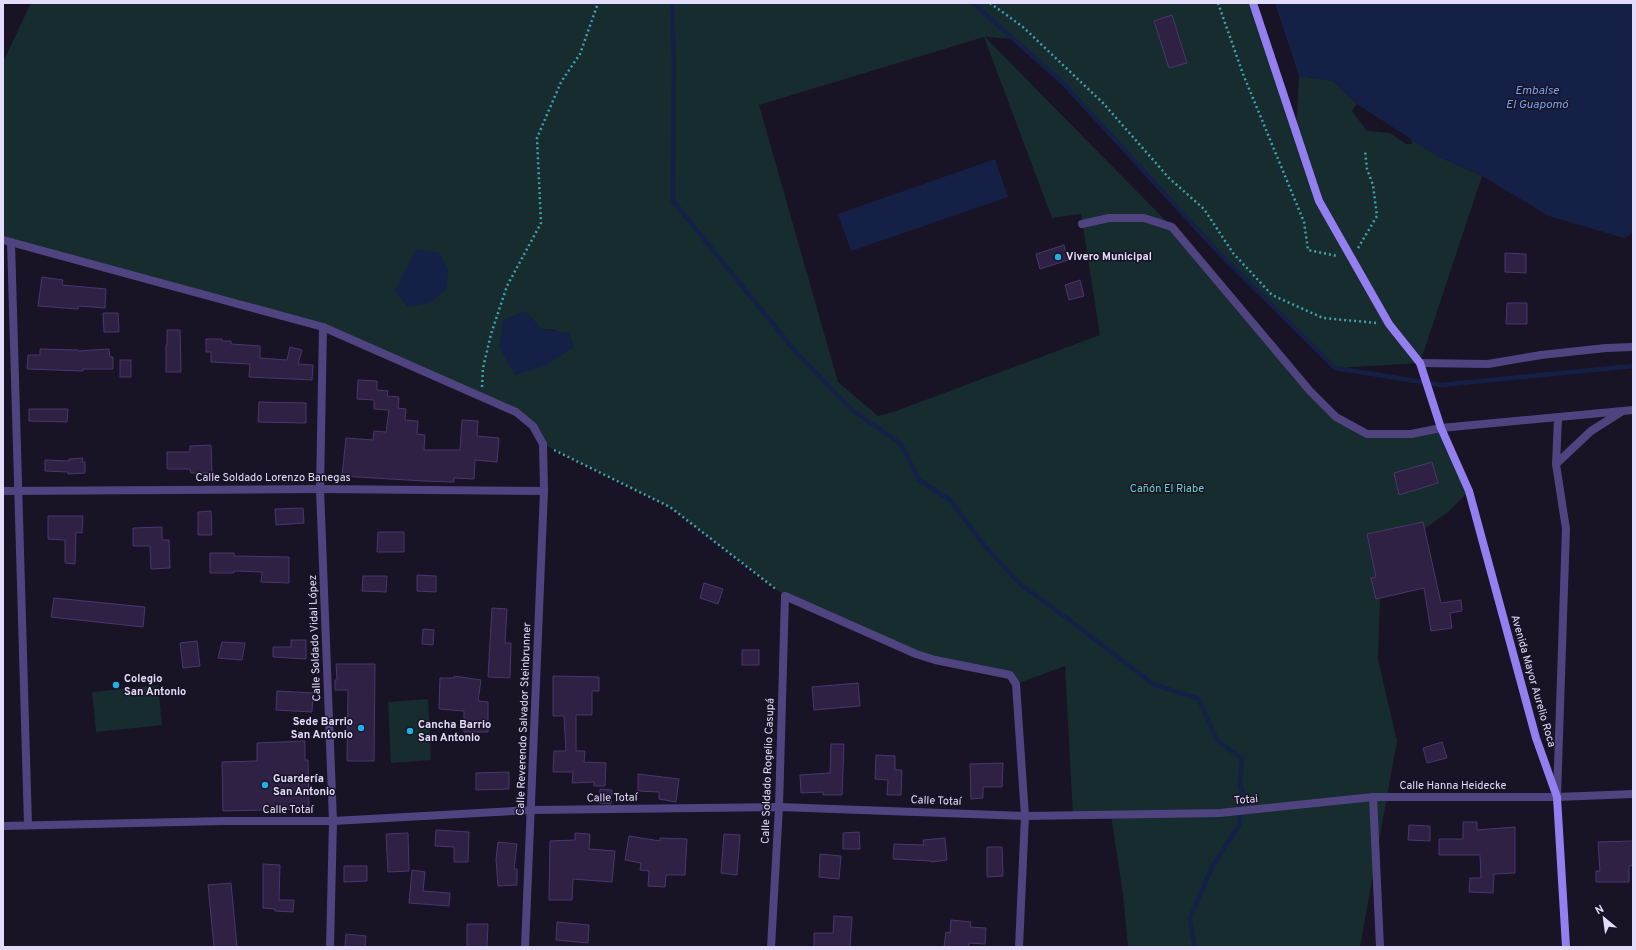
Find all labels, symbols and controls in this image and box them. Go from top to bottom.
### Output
water label: Embalse El Guapomó [1506,83,1569,113]
place label: Vivero Municipal [1066,250,1152,264]
marker: Vivero Municipal [1053,252,1063,262]
street label: Calle Soldado Lorenzo Banegas [195,471,351,485]
park label: Cañón El Riabe [1130,482,1204,496]
street label: Calle Soldado Vidal López [306,574,324,702]
street label: Avenida Mayor Aurelio Roca [1507,613,1559,749]
street label: Calle Reverendo Salvador Steinbrunner [514,621,534,816]
place label: Colegio San Antonio [124,672,186,699]
marker: Colegio San Antonio [111,680,121,690]
street label: Calle Soldado Rogelio Casupá [758,698,778,844]
place label: Sede Barrio San Antonio [291,715,353,742]
place label: Cancha Barrio San Antonio [418,718,491,745]
marker: Sede Barrio San Antonio [356,723,366,733]
marker: Cancha Barrio San Antonio [405,726,415,736]
place label: Guardería San Antonio [273,772,335,799]
street label: Calle Hanna Heidecke [1399,779,1507,793]
marker: Guardería San Antonio [260,780,270,790]
street label: Calle Totaí [586,791,639,805]
street label: Totai [1233,792,1259,808]
street label: Calle Totaí [910,793,963,809]
street label: Calle Totaí [263,803,315,817]
north arrow [1584,898,1624,938]
text: N [1593,902,1606,918]

